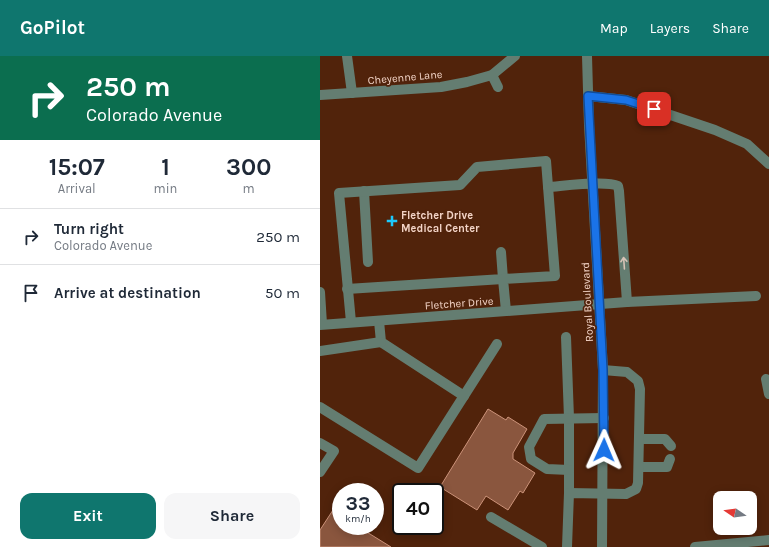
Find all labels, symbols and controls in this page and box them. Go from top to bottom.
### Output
text: GoPilot [20,17,85,39]
text: Map [600,20,628,37]
text: Layers [650,20,690,37]
text: Share [712,20,749,37]
street label: Cheyenne Lane [367,68,443,87]
text: 250 m [86,70,171,103]
icon: right [20,72,72,124]
pin [637,92,671,126]
icon: arrive [643,98,665,120]
text: Colorado Avenue [86,104,222,126]
text: 15:07 [49,153,105,181]
text: 1 [161,153,170,181]
text: 300 [226,153,271,181]
text: Arrival [58,181,96,196]
text: min [153,181,177,196]
text: m [243,181,255,196]
place label: Fletcher Drive Medical Center [401,209,480,235]
marker: Fletcher Drive Medical Center [386,215,398,227]
text: Turn right [54,220,124,238]
icon: right [20,226,42,248]
text: 250 m [256,228,300,246]
text: Colorado Avenue [54,238,152,253]
one-way arrow [621,257,628,270]
street label: Royal Boulevard [579,262,596,342]
icon: arrive [20,282,42,304]
text: Arrive at destination [54,284,201,302]
text: 50 m [265,284,300,302]
street label: Fletcher Drive [424,295,494,312]
position arrow [583,429,625,471]
speed limit sign: 40 [392,483,444,535]
north arrow [713,491,757,535]
map controls [713,491,757,535]
text: 33 [346,492,370,515]
button: Exit [20,493,156,539]
button: Share [164,493,300,539]
text: km/h [345,513,371,525]

